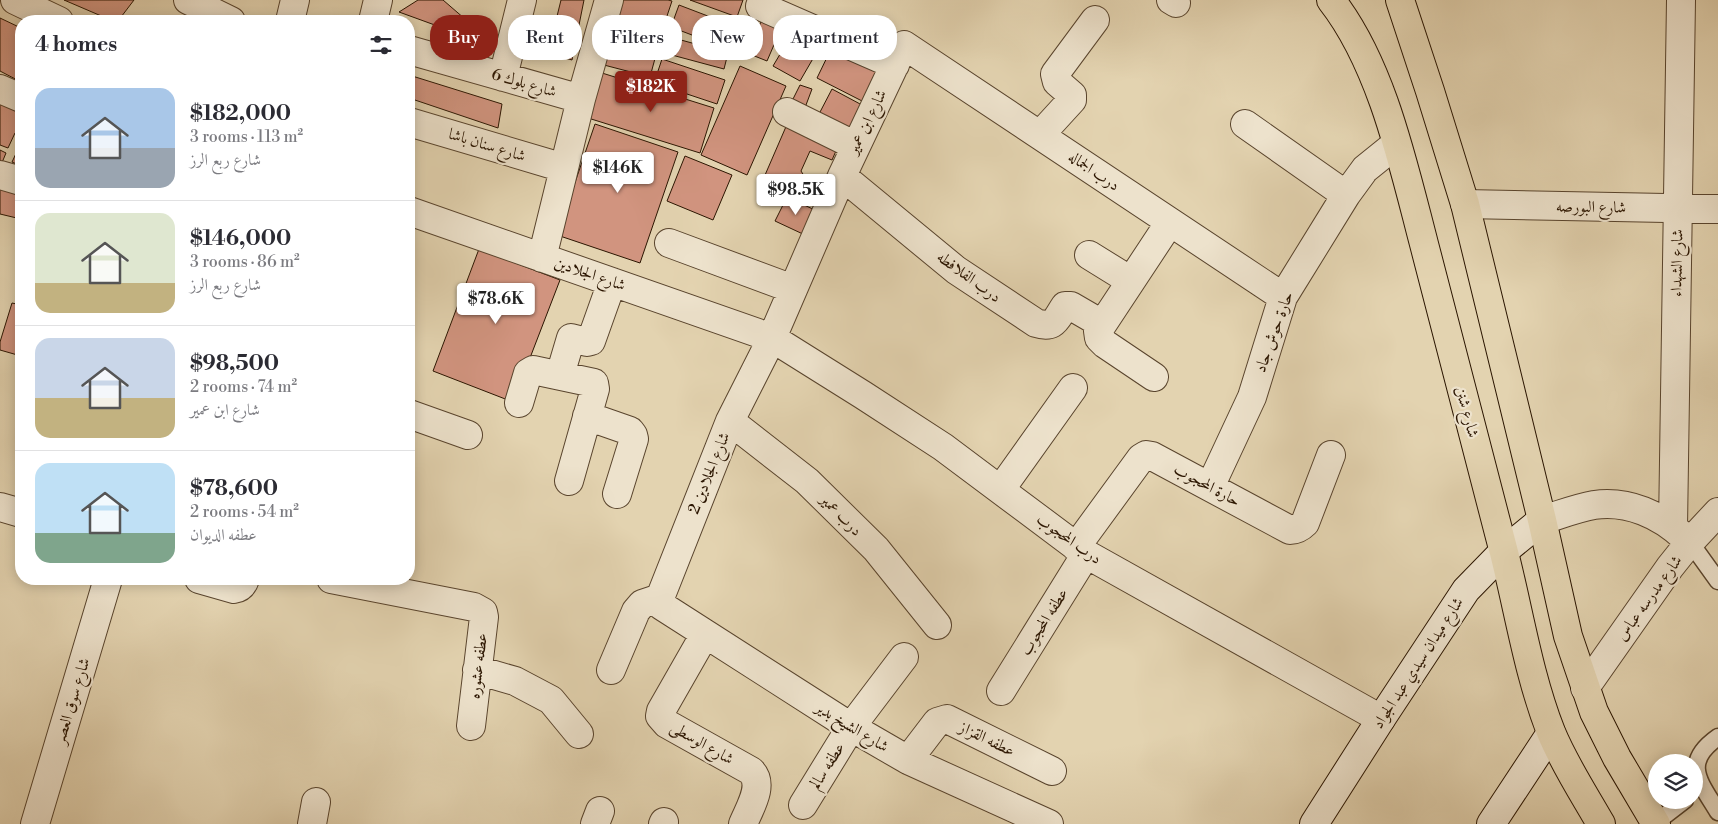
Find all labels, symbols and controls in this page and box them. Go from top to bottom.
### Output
chip: Buy [430,15,498,60]
chip: Rent [508,15,582,60]
chip: Filters [592,15,682,60]
chip: New [692,15,763,60]
chip: Apartment [773,15,897,60]
icon: filters [367,31,395,59]
text: 4 homes [35,32,117,58]
street label: شارع بلوك 6 [488,64,559,105]
pin: $182K [616,70,686,113]
text: $182K [626,77,676,97]
street label: شارع ابن عمير [842,86,894,161]
text: $182,000 [190,101,291,127]
icon: home [75,108,135,168]
street label: شارع سنان باشا [445,124,528,169]
text: 3 rooms · 113 m² [190,127,303,147]
street label: درب الجماله [1064,147,1124,195]
text: شارع ربع الرز [190,150,261,170]
pin: $146K [583,152,653,194]
text: $146K [593,158,643,178]
pin: $98.5K [755,174,837,216]
text: $98.5K [767,180,825,200]
street label: شارع البورصه [1556,196,1626,221]
text: $146,000 [190,226,291,252]
street label: شارع الشهداء [1666,229,1691,297]
icon: home [75,233,135,293]
street label: درب الفلافطه [933,247,1005,307]
text: 3 rooms · 86 m² [190,252,300,272]
street label: شارع الجلادين [551,252,628,298]
text: شارع ربع الرز [190,275,261,295]
pin: $78.6K [455,282,537,325]
text: $78.6K [468,289,524,309]
street label: حارة حوش جاد [1250,289,1298,375]
text: $98,500 [190,351,279,377]
icon: home [75,358,135,418]
text: 2 rooms · 74 m² [190,377,297,397]
street label: شارع شنن [1448,384,1483,441]
text: شارع ابن عمير [190,400,260,420]
street label: شارع الجلادين 2 [684,429,737,518]
street label: حارة المحجوب [1170,459,1244,511]
text: $78,600 [190,476,278,502]
icon: home [75,483,135,543]
street label: درب عمير [814,488,866,540]
text: 2 rooms · 54 m² [190,502,299,522]
street label: درب المحجوب [1032,509,1106,569]
text: عطفه الديوان [190,525,257,545]
street label: شارع مدرسه عباس [1611,551,1689,646]
street label: عطفه المحجوب [1015,585,1073,659]
street label: شارع ميدان سيدي عبد الجواد [1368,593,1471,734]
street label: عطفه عشوره [464,632,492,700]
street label: شارع سوق العصر [49,655,97,749]
street label: شارع الشيخ بدير [808,696,892,760]
street label: عطفه القزاز [954,716,1018,761]
street label: شارع الوسطى [665,717,737,772]
street label: عطفه سالم [805,739,853,795]
map controls [1648,754,1703,809]
button: layers [1648,754,1703,809]

